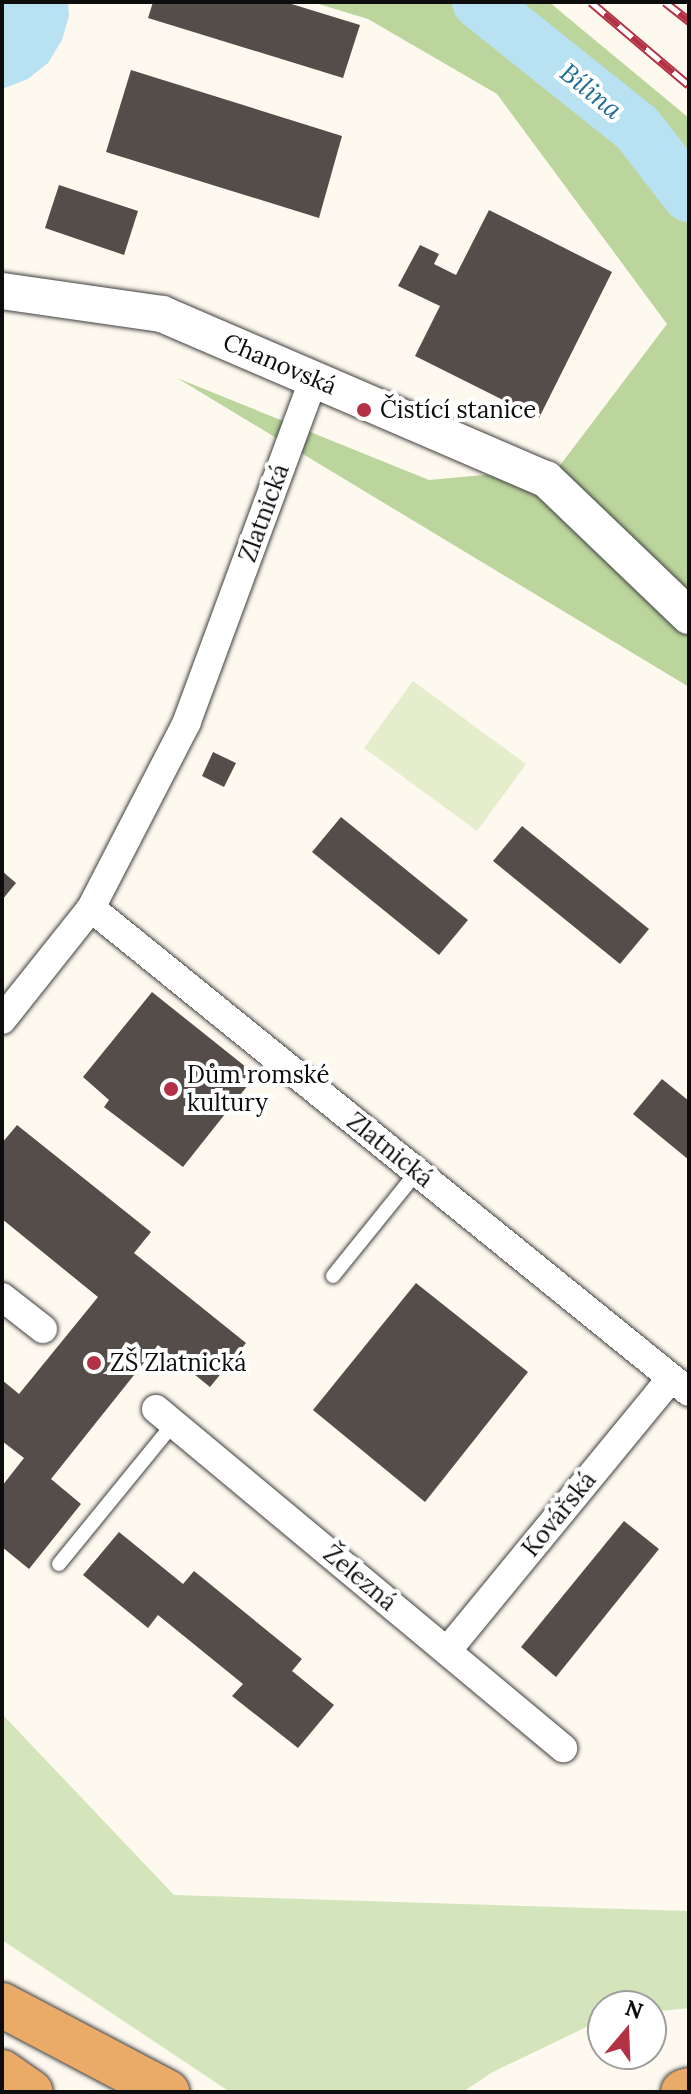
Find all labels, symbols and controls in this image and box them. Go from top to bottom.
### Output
water label: Bílina [554,57,628,125]
street label: Chanovská [219,327,341,401]
place label: Čistící stanice [380,396,536,424]
marker: Čistící stanice [355,401,373,419]
street label: Zlatnická [233,460,295,566]
place label: Dům romské kultury [187,1061,330,1117]
marker: Dům romské kultury [162,1080,180,1098]
street label: Zlatnická [341,1107,439,1193]
place label: ZŠ Zlatnická [110,1349,247,1377]
marker: ZŠ Zlatnická [85,1354,103,1372]
street label: Kovářská [516,1466,602,1562]
street label: Železná [318,1539,402,1617]
north arrow [587,1990,667,2070]
text: N [622,1993,647,2025]

